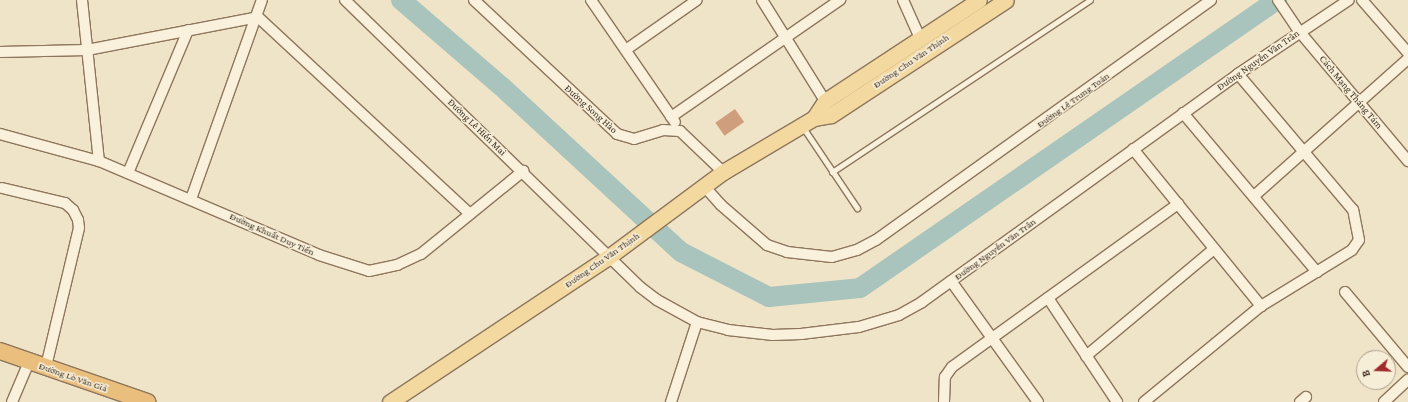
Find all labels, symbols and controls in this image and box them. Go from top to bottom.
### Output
street label: Đường Nguyễn Văn Trân [1215,27,1301,93]
street label: Đường Chu Văn Thịnh [871,31,951,91]
street label: Cách Mạng Tháng Tám [1317,53,1385,131]
street label: Đường Lê Trung Toản [1034,70,1112,130]
street label: Đường Song Hào [562,82,620,136]
street label: Đường Lê Hiến Mai [445,96,509,158]
street label: Đường Khuất Duy Tiến [228,210,316,258]
street label: Đường Nguyễn Văn Trân [952,215,1038,283]
street label: Đường Chu Văn Thịnh [562,230,642,290]
north arrow [1356,350,1396,390]
street label: Đường Lò Văn Giá [37,360,109,394]
text: B [1359,369,1372,379]

